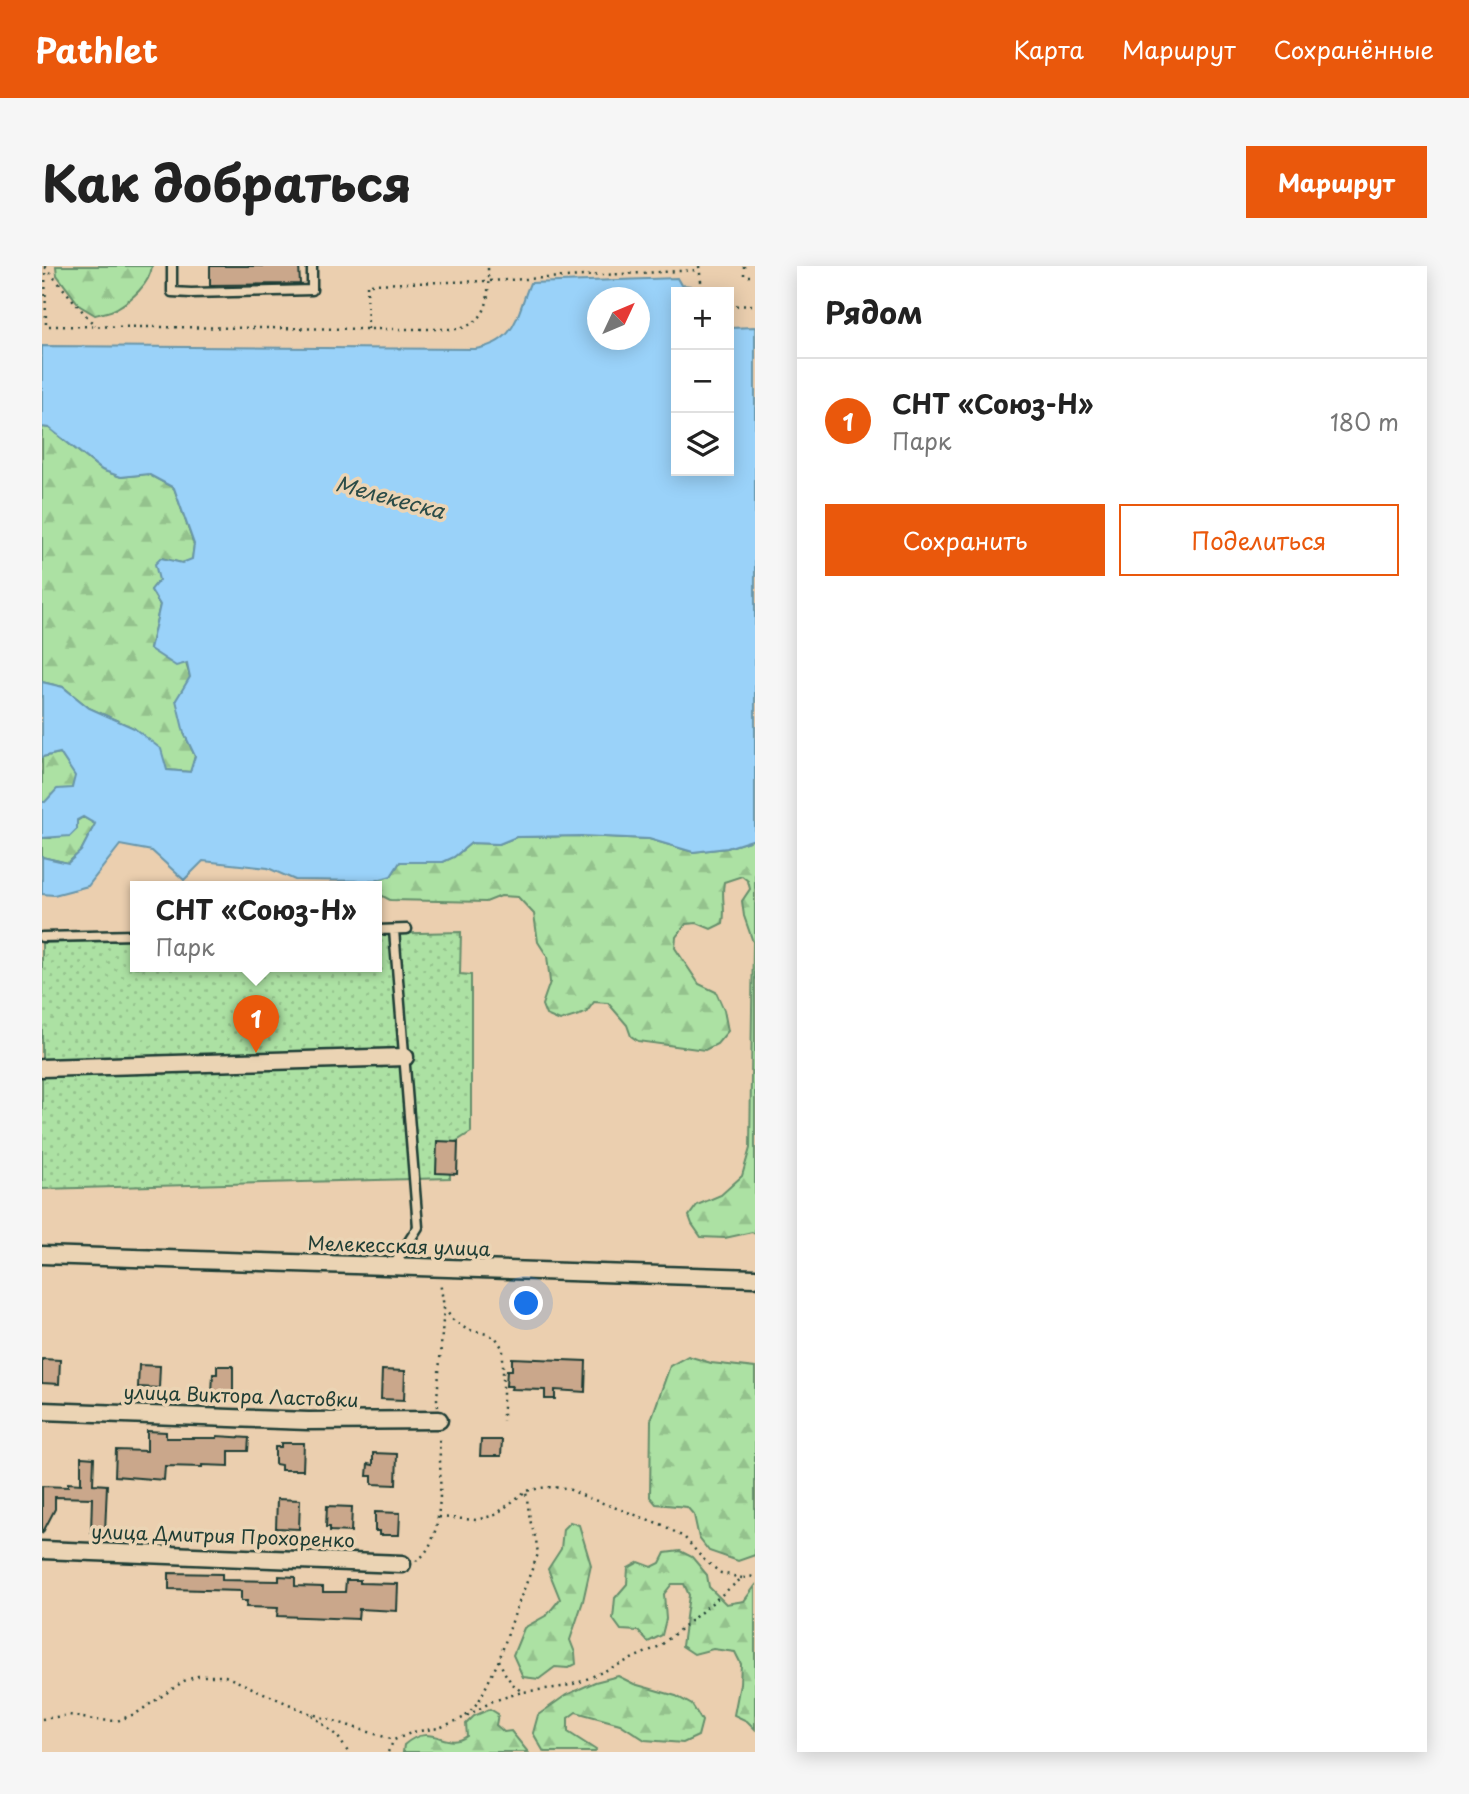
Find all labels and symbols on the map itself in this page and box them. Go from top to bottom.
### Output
north arrow [587,287,650,350]
water label: Мелекеска [332,466,449,526]
pin: 1 [233,995,279,1053]
street label: Мелекесская улица [307,1228,491,1262]
your location [509,1286,543,1320]
street label: улица Виктора Ластовки [123,1377,359,1413]
street label: улица Дмитрия Прохоренко [91,1516,355,1554]

